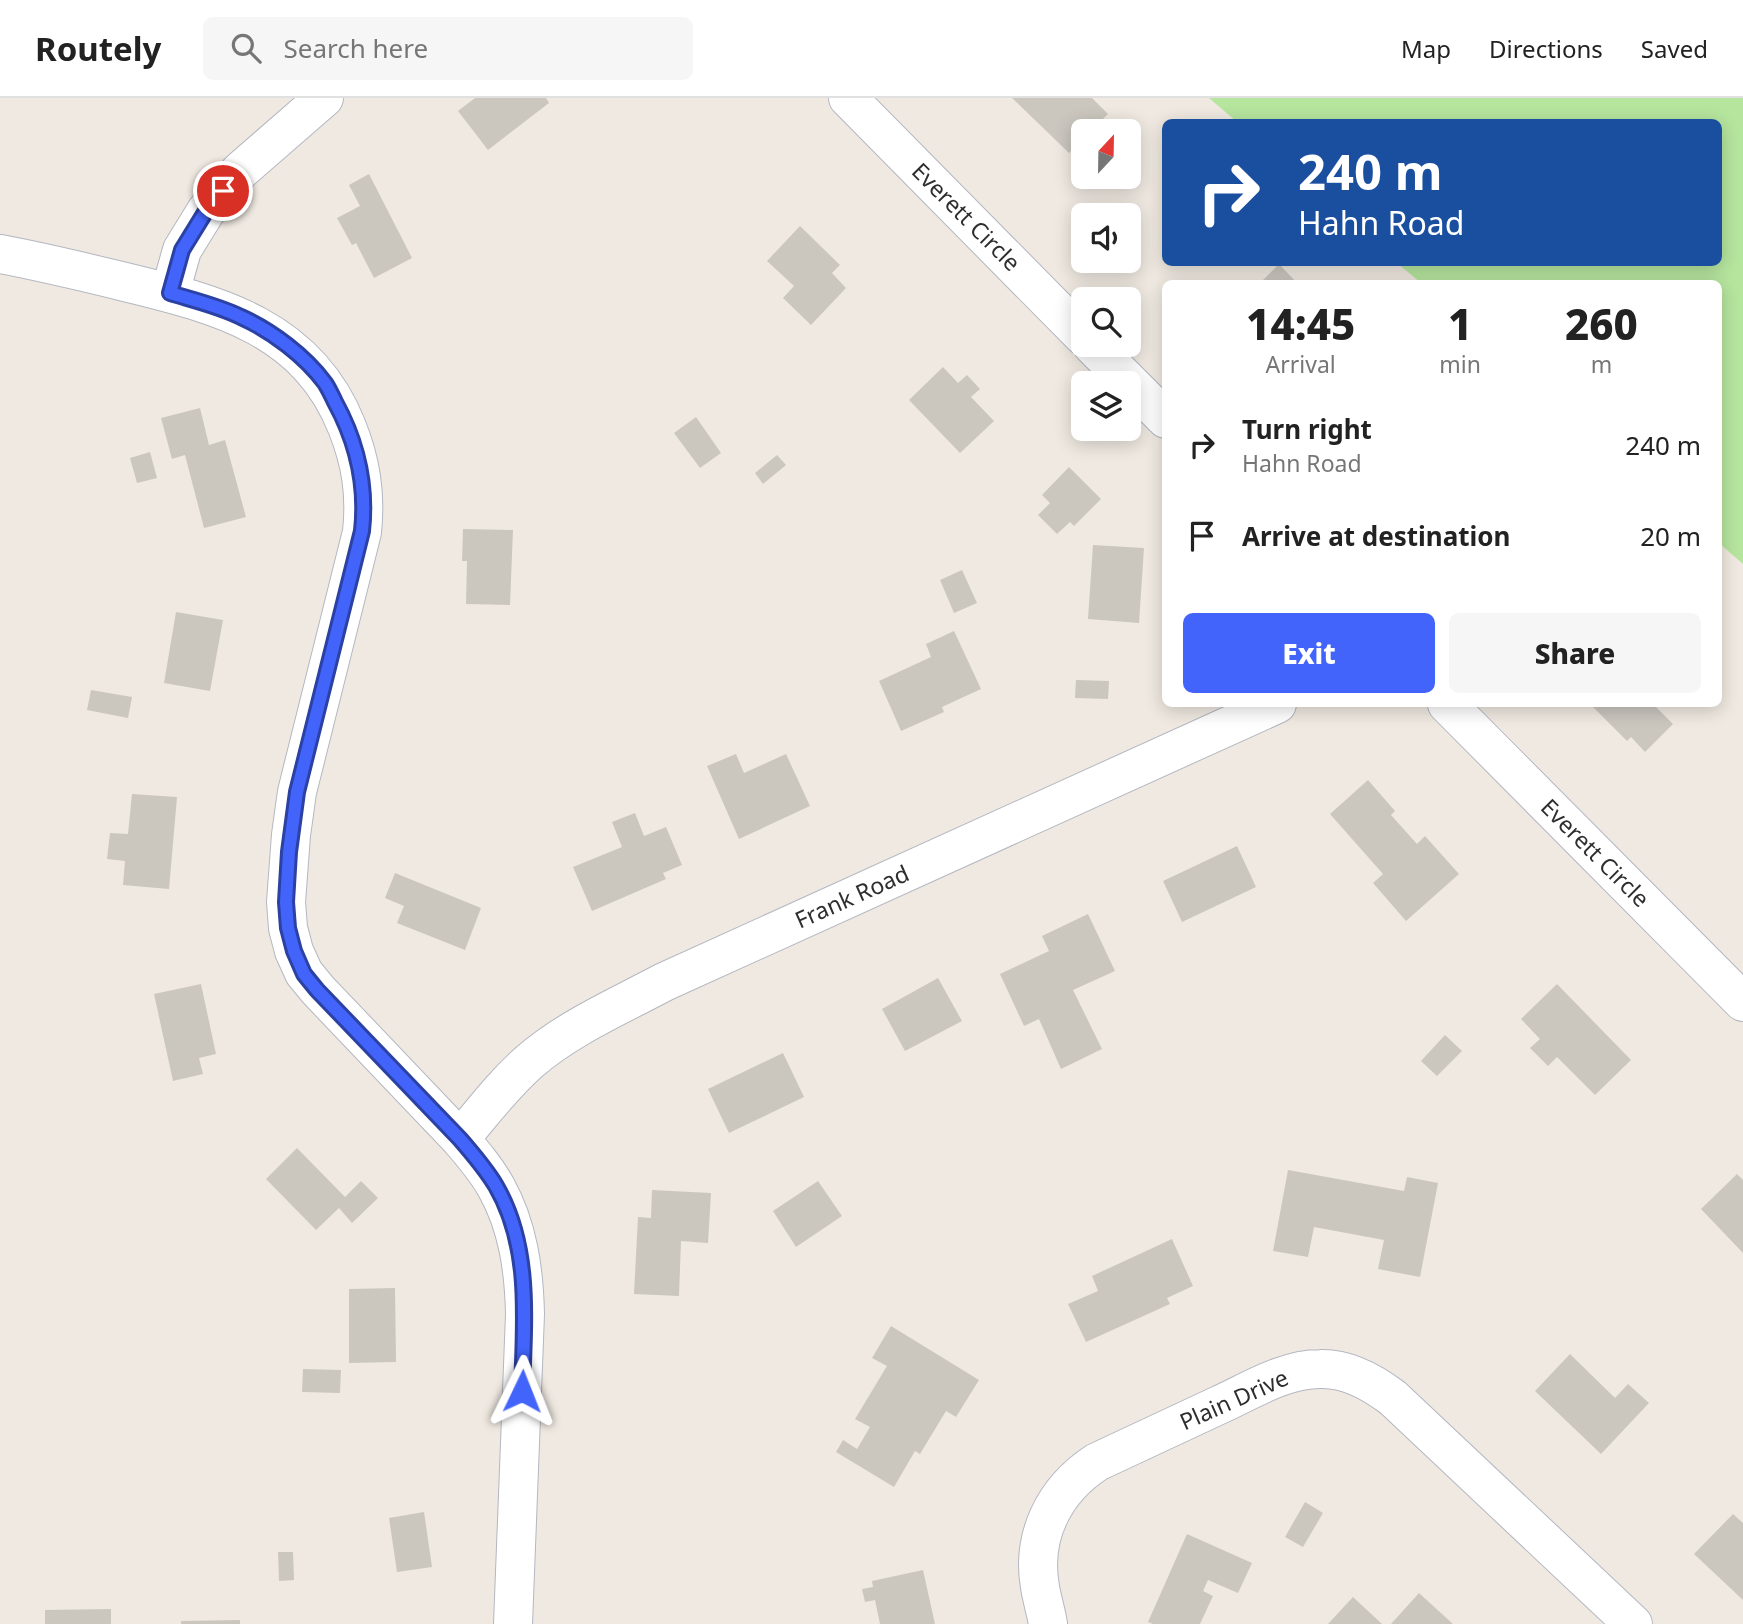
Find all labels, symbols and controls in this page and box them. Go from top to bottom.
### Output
search box [203,17,693,80]
text: Routely [35,26,161,71]
icon: search [227,29,265,67]
text: Search here [283,30,428,66]
text: Map [1401,32,1451,65]
text: Directions [1489,32,1603,65]
text: Saved [1641,32,1708,65]
north arrow [1071,119,1141,189]
map controls [1071,119,1141,441]
text: 240 m [1298,138,1443,204]
icon: right [1183,147,1274,238]
street label: Everett Circle [905,155,1028,278]
pin [193,161,253,221]
icon: arrive [204,172,242,210]
text: Hahn Road [1298,201,1464,244]
button: sound [1071,203,1141,273]
button: search [1071,287,1141,357]
text: 14:45 [1246,295,1355,352]
text: 1 [1448,295,1472,352]
text: 260 [1565,295,1638,352]
text: Arrival [1266,348,1336,380]
text: min [1439,348,1481,380]
text: m [1591,348,1612,380]
button: layers [1071,371,1141,441]
text: Turn right [1242,411,1372,447]
icon: right [1183,426,1221,464]
text: 240 m [1625,427,1701,463]
text: Hahn Road [1242,447,1362,479]
icon: arrive [1183,517,1221,555]
text: Arrive at destination [1242,518,1511,554]
text: 20 m [1640,518,1701,554]
button: Exit [1183,613,1435,693]
button: Share [1449,613,1701,693]
street label: Everett Circle [1534,791,1657,914]
street label: Frank Road [790,857,914,935]
position arrow [485,1354,559,1428]
street label: Plain Drive [1174,1361,1293,1437]

